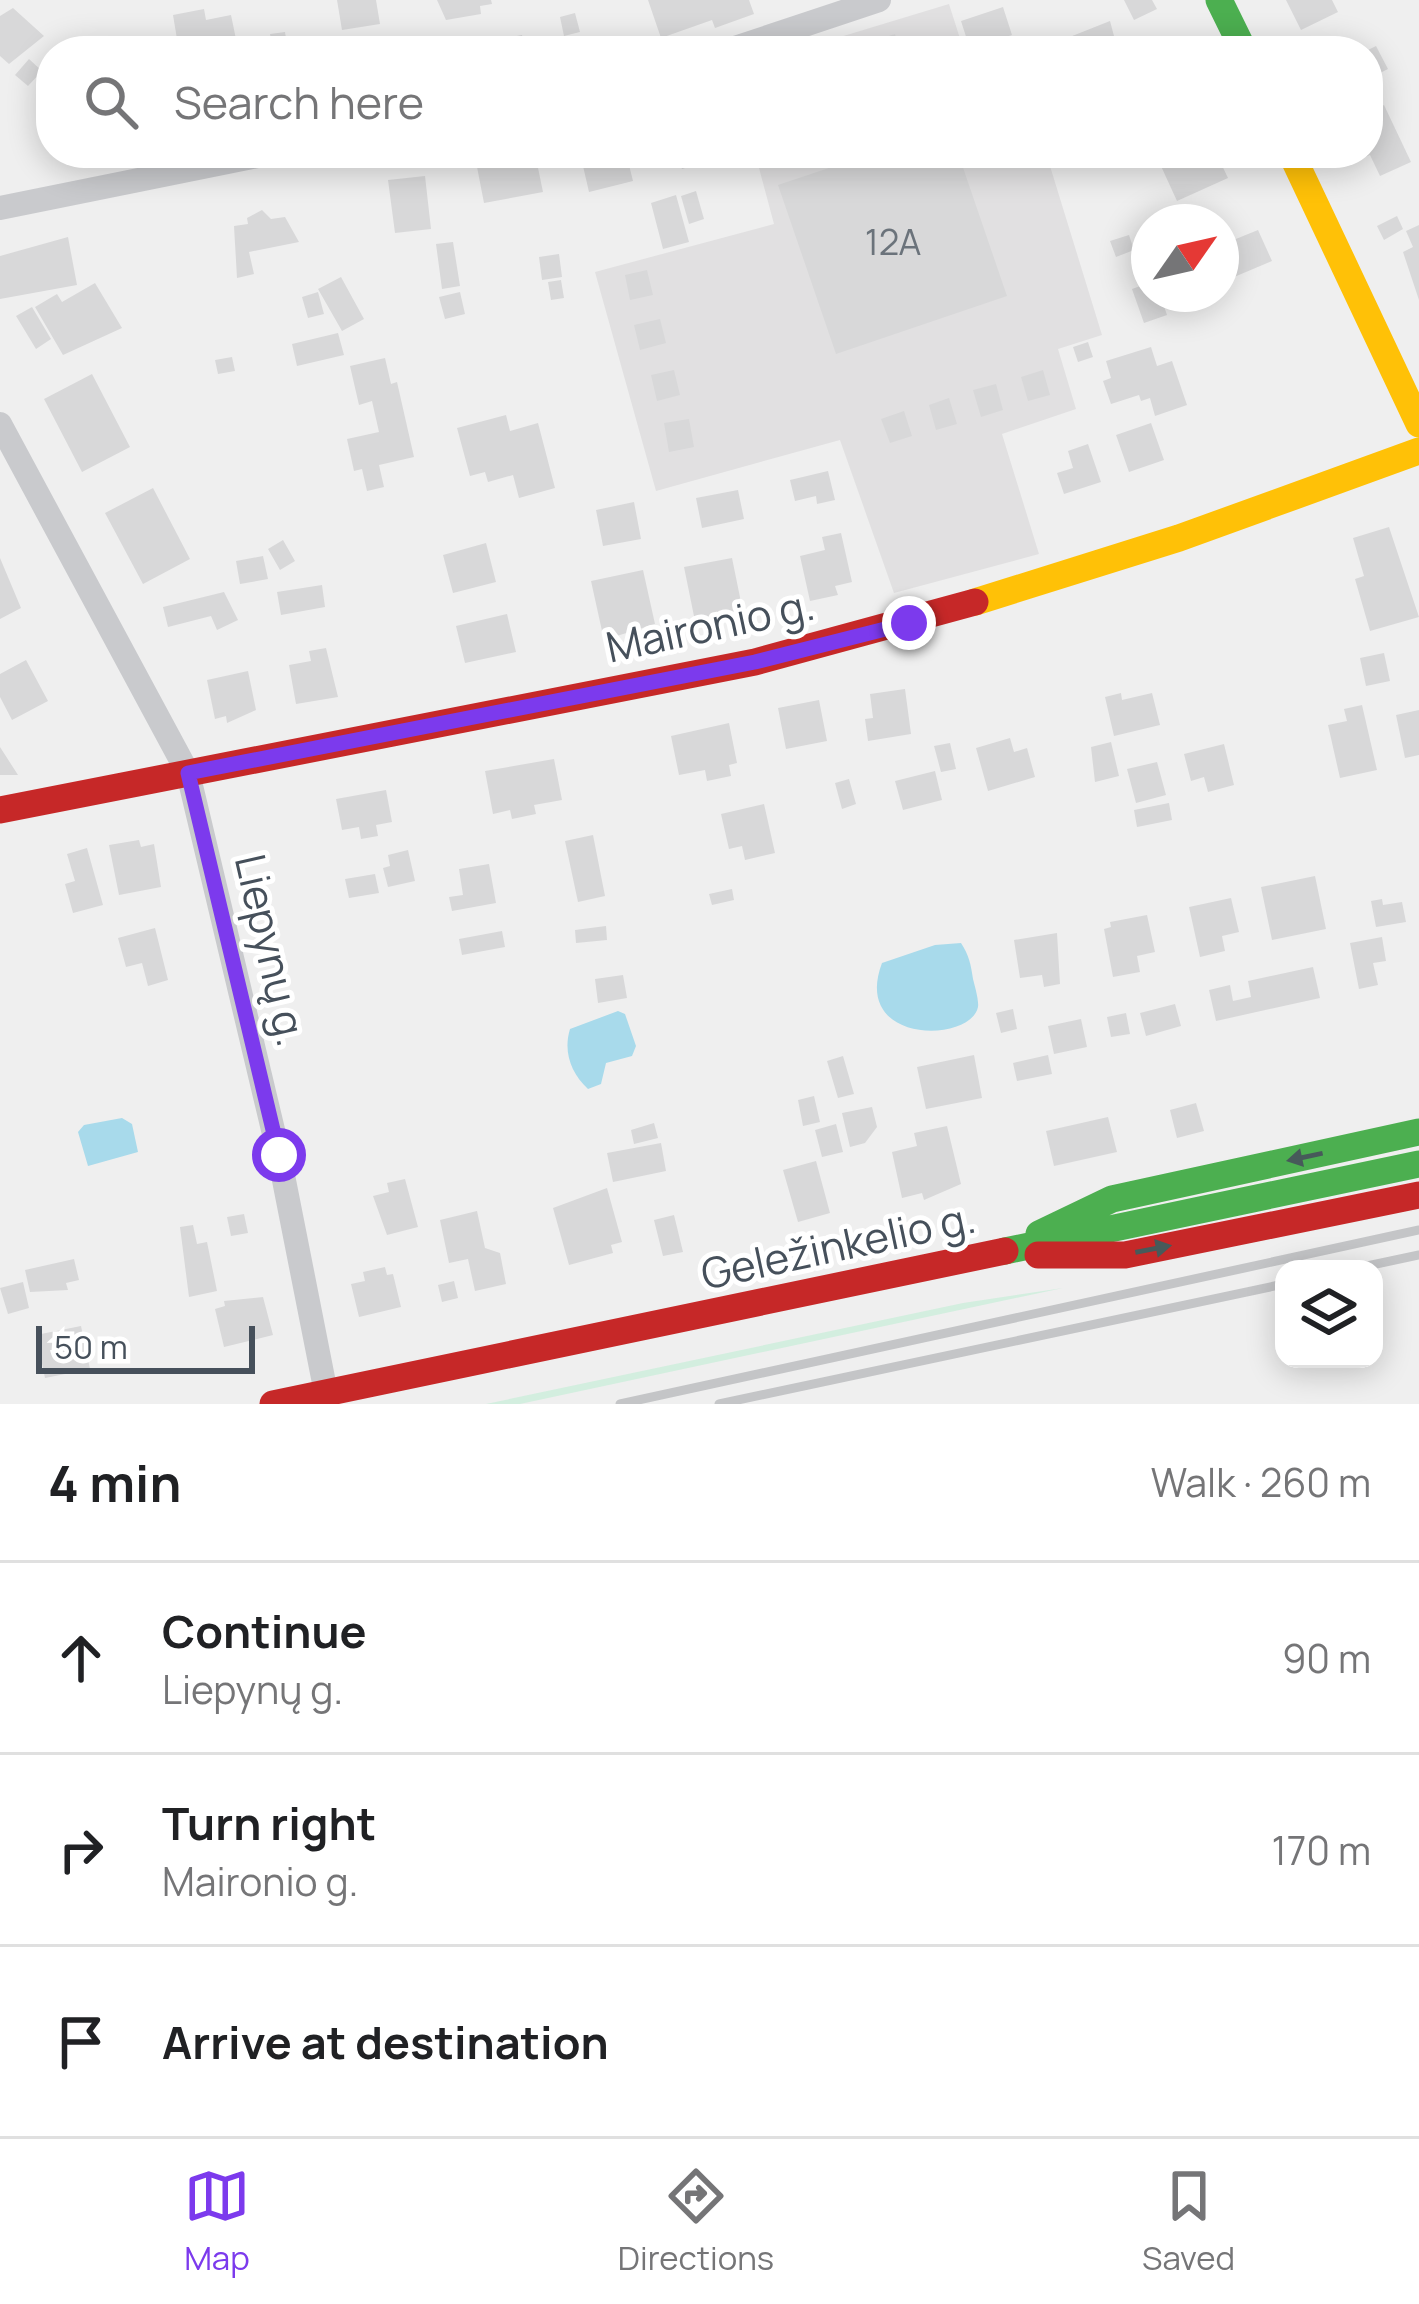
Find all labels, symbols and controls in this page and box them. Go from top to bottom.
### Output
search box [36,36,1383,168]
icon: search [78,69,144,135]
text: Search here [174,71,424,133]
north arrow [1131,204,1239,312]
house number: 12A [865,217,922,266]
street label: Maironio g. [601,575,819,675]
route end [882,596,936,650]
street label: Liepynų g. [222,848,322,1052]
route start [252,1128,306,1182]
one-way arrow [1285,1149,1323,1168]
street label: Geležinkelio g. [696,1188,980,1302]
one-way arrow [1134,1239,1172,1258]
map controls [1275,1260,1383,1368]
button: layers [1275,1260,1383,1368]
scale bar [36,1320,255,1373]
text: 50 m [54,1324,128,1369]
text: 4 min [48,1448,181,1517]
text: Walk · 260 m [1151,1455,1371,1509]
text: Continue [162,1600,367,1662]
icon: ahead [48,1625,114,1691]
text: 90 m [1282,1631,1371,1685]
text: Liepynų g. [162,1662,343,1716]
text: Turn right [162,1792,376,1854]
icon: right [48,1817,114,1883]
text: 170 m [1272,1823,1371,1877]
text: Maironio g. [162,1854,358,1908]
icon: arrive [48,2009,114,2075]
text: Arrive at destination [162,2011,609,2073]
tab: Map [184,2163,250,2280]
tab: Directions [618,2163,774,2280]
tab: Saved [1142,2163,1235,2280]

